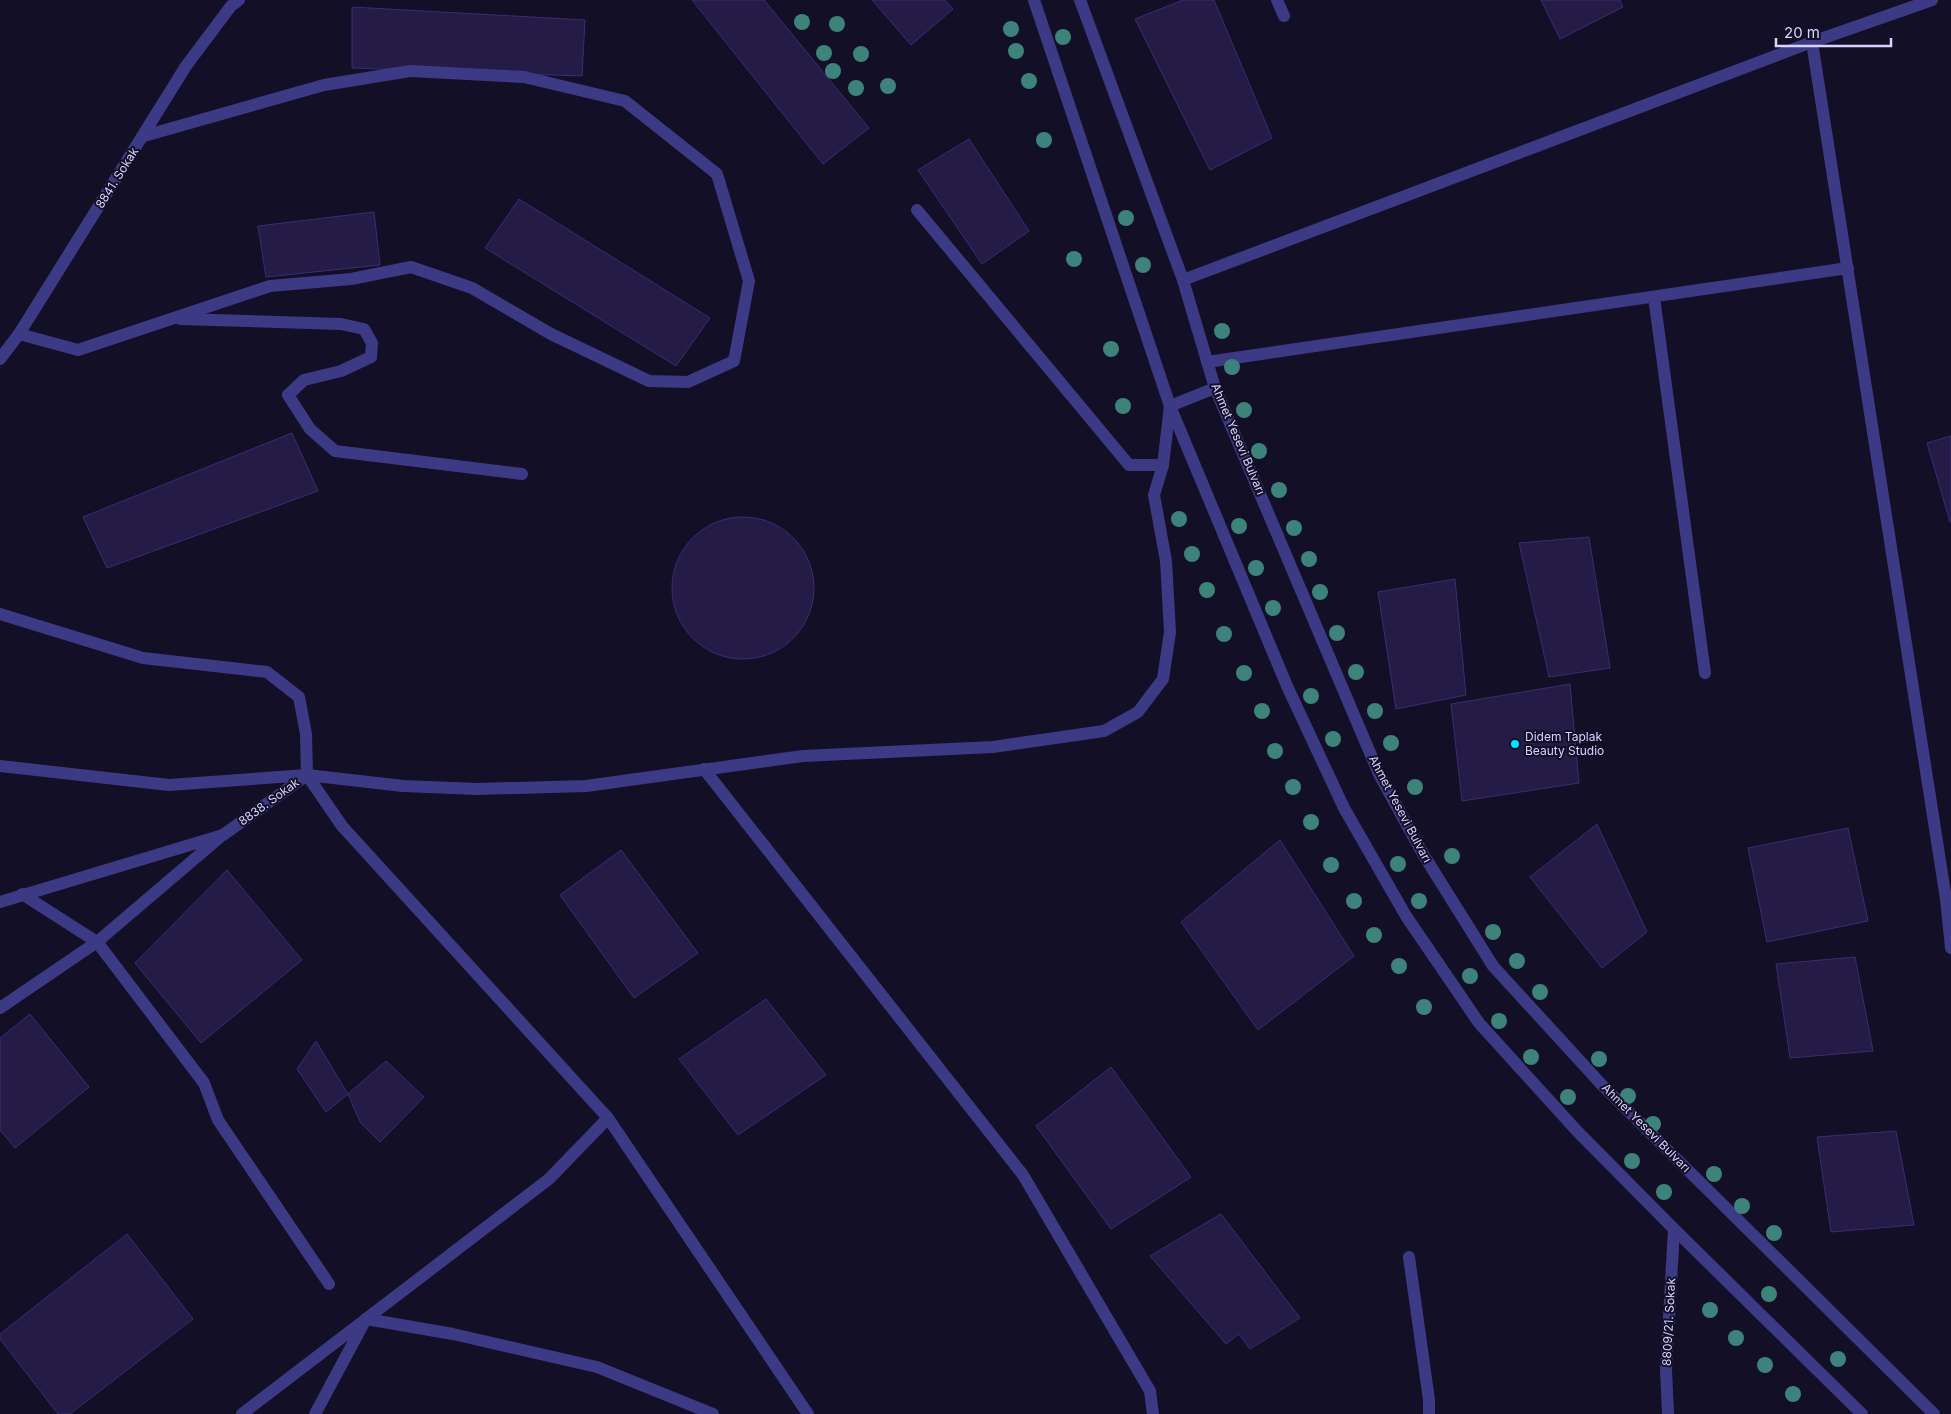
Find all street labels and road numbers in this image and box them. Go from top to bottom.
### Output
street label: 8841. Sokak [92,144,141,211]
street label: Ahmet Yesevi Bulvarı [1208,381,1269,497]
street label: Ahmet Yesevi Bulvarı [1366,752,1435,865]
street label: 8838. Sokak [236,774,302,829]
street label: Ahmet Yesevi Bulvarı [1599,1080,1694,1175]
street label: 8809/21. Sokak [1659,1277,1678,1366]

